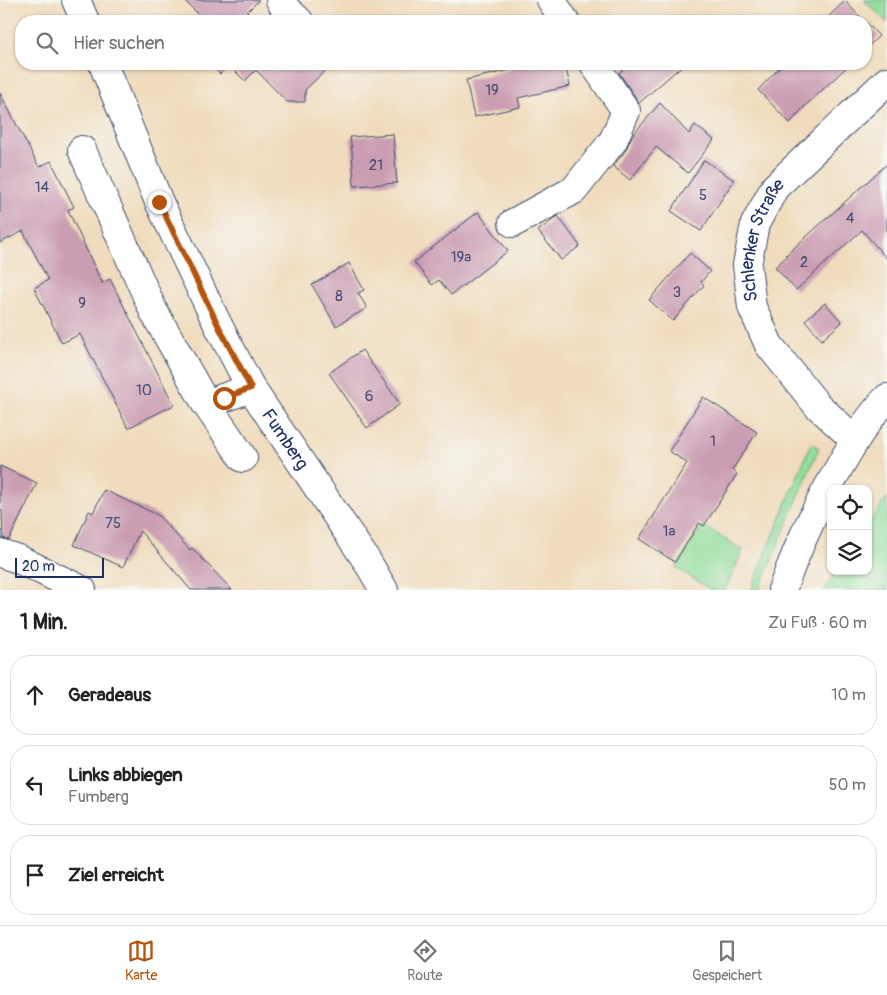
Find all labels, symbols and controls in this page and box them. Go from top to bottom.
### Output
search box [15,15,872,70]
icon: search [33,29,61,57]
text: Hier suchen [73,31,165,55]
house number: 19 [485,81,499,100]
house number: 21 [369,156,383,175]
street label: Schlenker Straße [736,173,789,303]
house number: 14 [35,178,50,197]
house number: 5 [699,186,707,205]
route end [148,191,171,214]
house number: 4 [846,209,855,228]
house number: 19a [451,248,471,267]
house number: 2 [800,253,808,272]
house number: 3 [673,283,681,302]
house number: 8 [335,287,343,306]
house number: 9 [78,294,86,313]
house number: 10 [136,381,152,400]
route start [213,387,236,410]
house number: 6 [365,387,373,406]
street label: Fumberg [256,405,313,474]
house number: 1 [710,432,716,451]
map controls [827,485,872,575]
button: locate [827,485,872,530]
house number: 75 [105,514,121,533]
house number: 1a [663,522,675,541]
button: layers [827,530,872,575]
scale bar [15,555,104,578]
text: 20 m [22,558,55,575]
text: 1 Min. [20,609,68,636]
text: Zu Fuß · 60 m [768,613,867,633]
icon: ahead [21,681,49,709]
text: Geradeaus [68,683,151,707]
text: 10 m [831,685,866,705]
text: Links abbiegen [68,763,183,787]
icon: left [21,771,49,799]
text: 50 m [829,775,866,795]
text: Fumberg [68,787,129,807]
icon: arrive [21,861,49,889]
text: Ziel erreicht [68,863,164,887]
tab: Karte [125,937,157,984]
tab: Route [407,937,443,984]
tab: Gespeichert [692,937,762,984]

